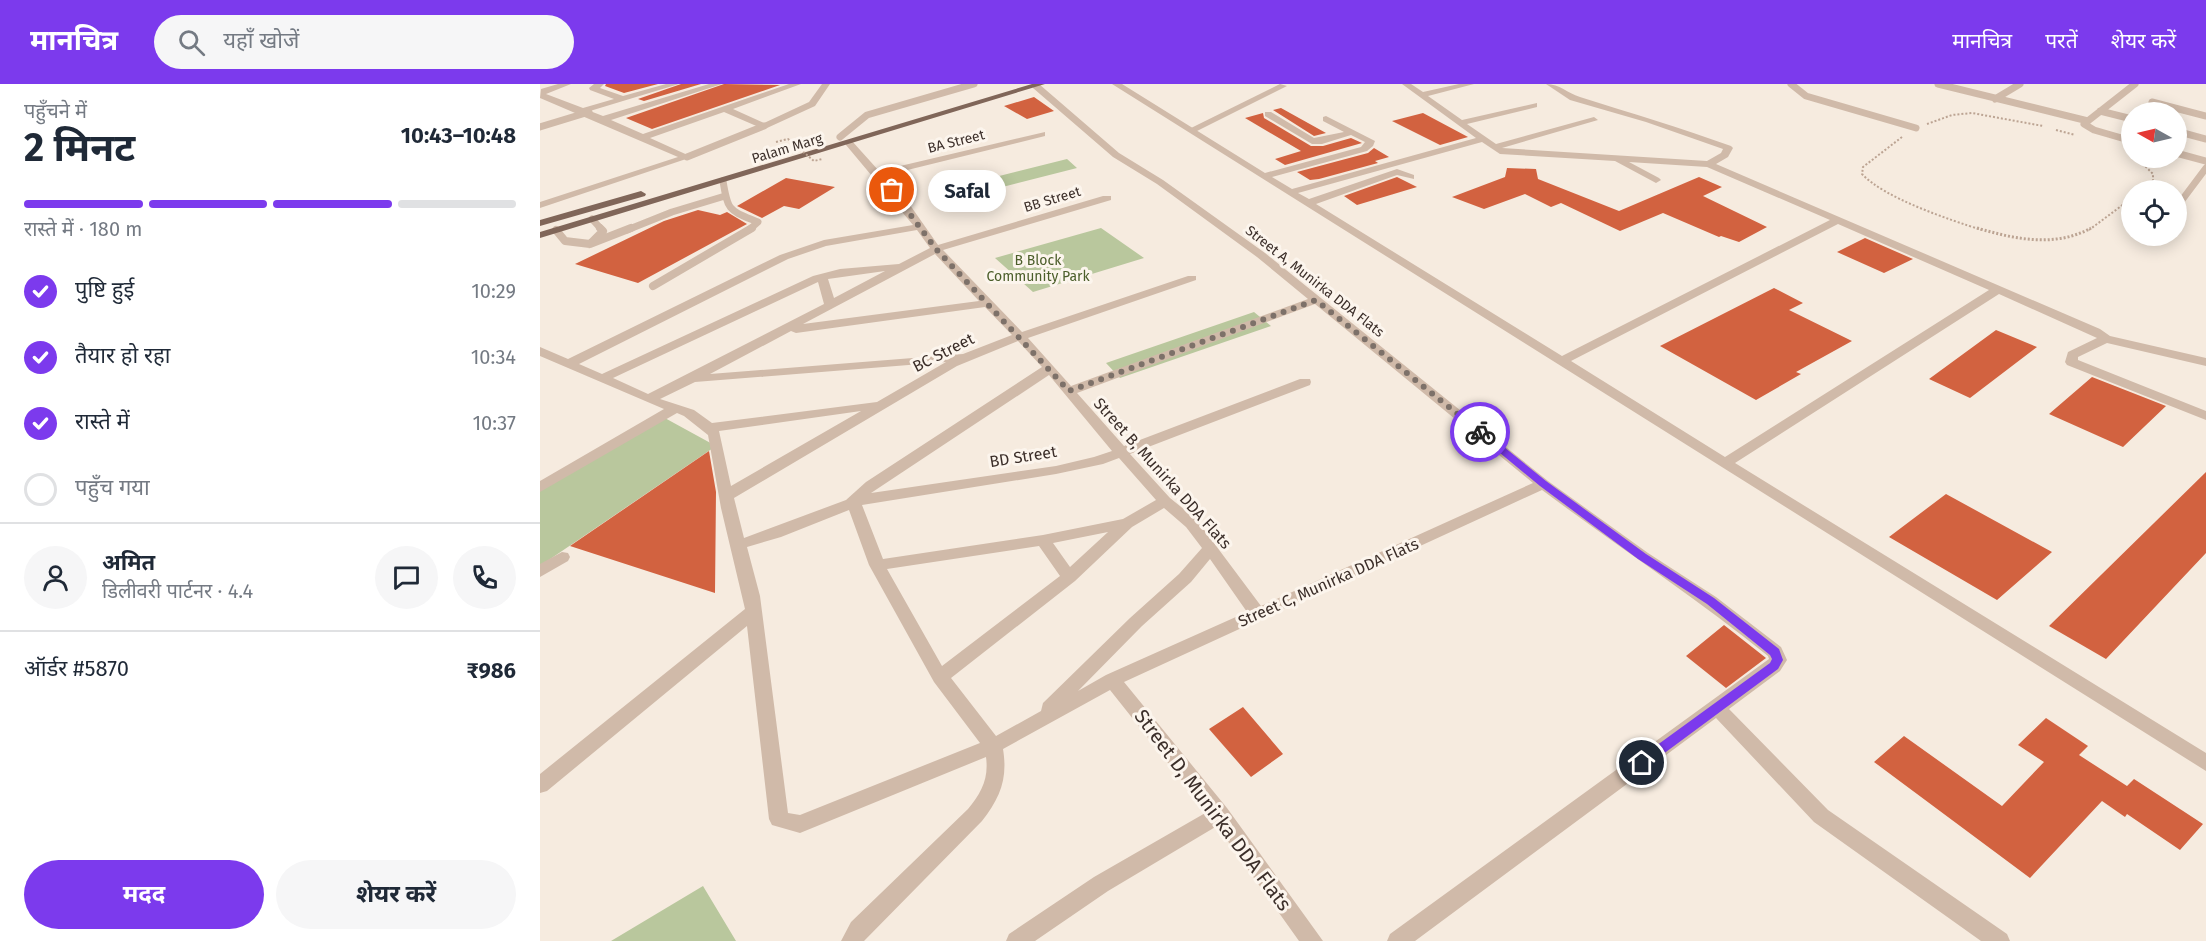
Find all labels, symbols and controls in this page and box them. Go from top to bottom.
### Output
search box [154,15,574,69]
text: मानचित्र [30,24,118,57]
icon: search [175,26,208,59]
text: यहाँ खोजें [223,27,299,54]
text: मानचित्र [1952,28,2012,54]
text: परतें [2045,28,2078,54]
text: शेयर करें [2111,28,2176,54]
text: पहुँचने में [24,99,87,123]
north arrow [2121,102,2187,168]
map controls [2121,102,2187,246]
text: 10:43–10:48 [401,122,516,149]
text: 2 मिनट [24,125,135,171]
street label: BA Street [926,126,987,157]
street label: Palam Marg [750,129,825,167]
pin [866,164,917,215]
callout: Safal [928,169,1006,211]
icon: bag [875,173,908,206]
text: Safal [944,179,990,203]
button: locate [2121,180,2187,246]
street label: BB Street [1022,182,1084,216]
text: रास्ते में · 180 m [24,217,142,241]
street label: Street A, Munirka DDA Flats [1242,222,1388,341]
park label: B Block Community Park [986,252,1090,285]
icon: check [24,275,57,308]
text: पुष्टि हुई [75,276,134,303]
text: 10:29 [471,279,516,303]
street label: BC Street [909,329,977,376]
icon: check [24,341,57,374]
text: तैयार हो रहा [75,342,170,369]
text: 10:34 [471,345,516,369]
street label: Street B, Munirka DDA Flats [1090,394,1235,553]
courier [1450,402,1510,462]
icon: check [24,407,57,440]
text: रास्ते में [75,408,130,435]
text: 10:37 [472,411,516,435]
icon: bike [1464,416,1497,449]
street label: BD Street [988,442,1058,471]
text: पहुँच गया [75,474,150,501]
street label: Street C, Munirka DDA Flats [1235,534,1421,631]
button: person [24,546,87,609]
button: chat [375,546,438,609]
button: phone [453,546,516,609]
text: अमित [102,549,155,576]
text: डिलीवरी पार्टनर · 4.4 [102,579,253,603]
text: ऑर्डर #5870 [24,655,129,682]
text: ₹986 [467,657,516,684]
street label: Street D, Munirka DDA Flats [1129,705,1297,915]
pin [1616,737,1667,788]
icon: home [1625,746,1658,779]
button: मदद [24,860,264,929]
button: शेयर करें [276,860,516,929]

